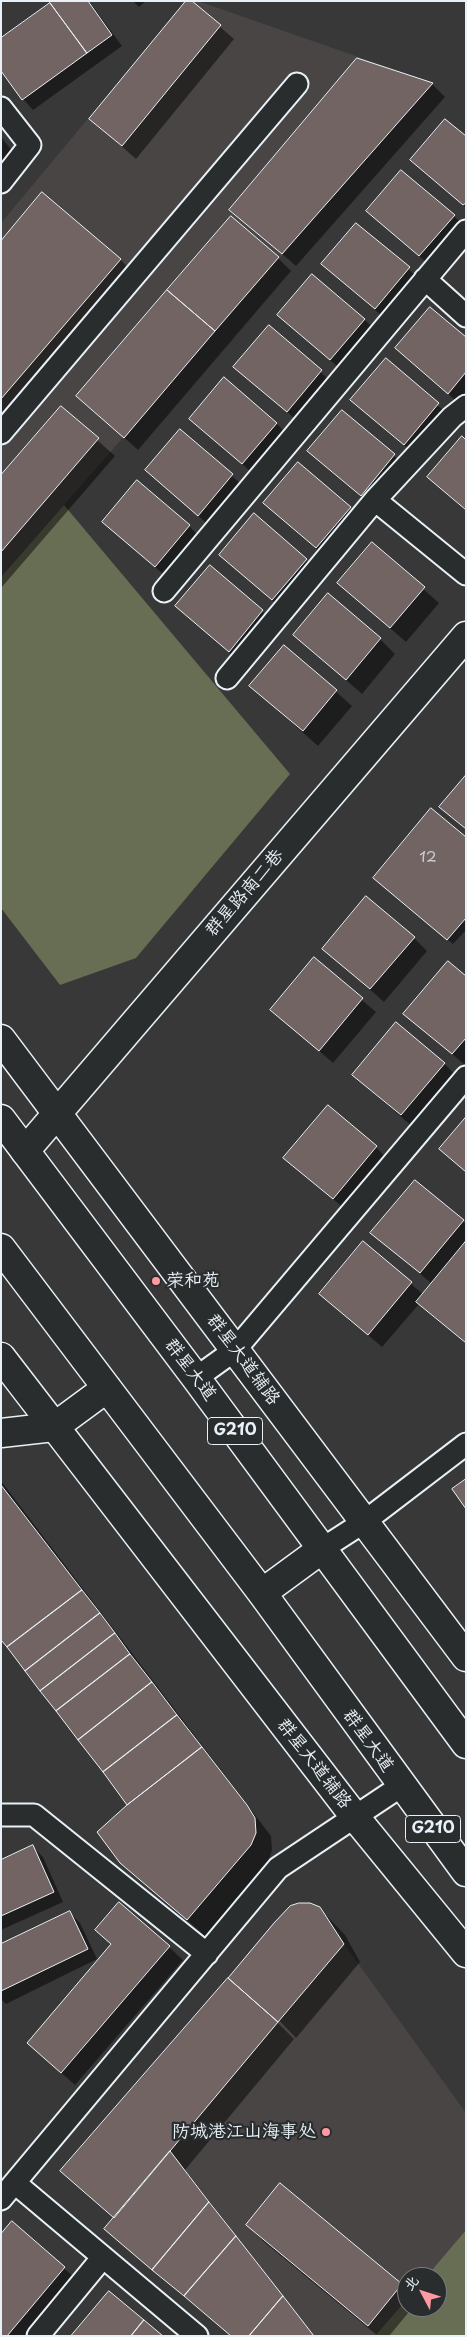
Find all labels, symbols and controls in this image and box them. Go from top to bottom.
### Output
street label: 群星路南二巷 [201,845,289,941]
house number: 12 [419,849,437,867]
place label: 荣和苑 [166,1270,220,1292]
marker: 荣和苑 [150,1275,162,1287]
street label: 群星大道辅路 [202,1310,284,1410]
street label: 群星大道 [160,1335,220,1405]
road number: G210 [208,1418,262,1444]
street label: 群星大道 [338,1706,398,1776]
street label: 群星大道辅路 [272,1715,356,1813]
road number: G210 [406,1816,460,1842]
place label: 防城港江山海事处 [172,2121,316,2143]
marker: 防城港江山海事处 [320,2126,332,2138]
north arrow [397,2267,447,2317]
text: 北 [398,2271,423,2295]

